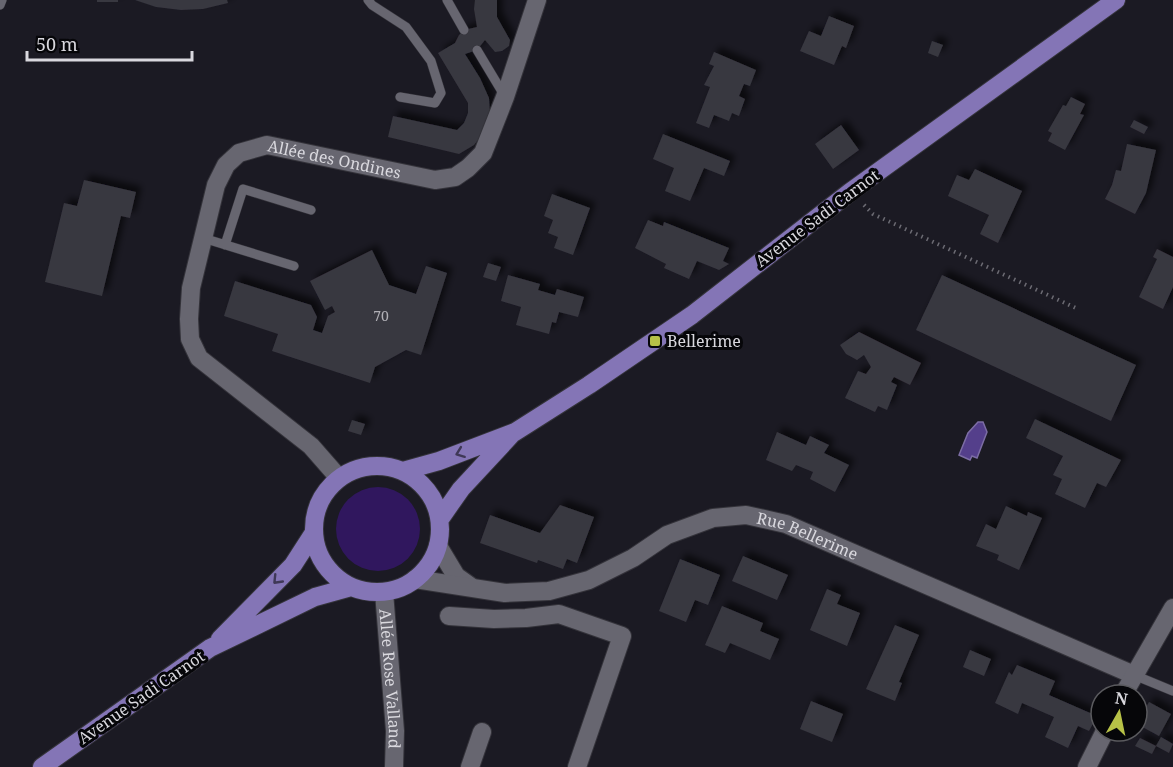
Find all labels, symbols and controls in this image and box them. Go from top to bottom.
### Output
scale bar [27,24,192,62]
text: 50 m [36,32,78,56]
street label: Allée des Ondines [266,134,403,184]
street label: Avenue Sadi Carnot [751,164,884,272]
house number: 70 [373,306,389,325]
place label: Bellerime [667,330,741,352]
marker: Bellerime [648,334,662,348]
one-way arrow [455,445,466,458]
street label: Rue Bellerime [755,507,862,565]
one-way arrow [274,573,284,584]
street label: Allée Rose Valland [374,608,406,749]
street label: Avenue Sadi Carnot [73,645,209,749]
north arrow [1089,683,1149,743]
text: N [1113,686,1130,710]

